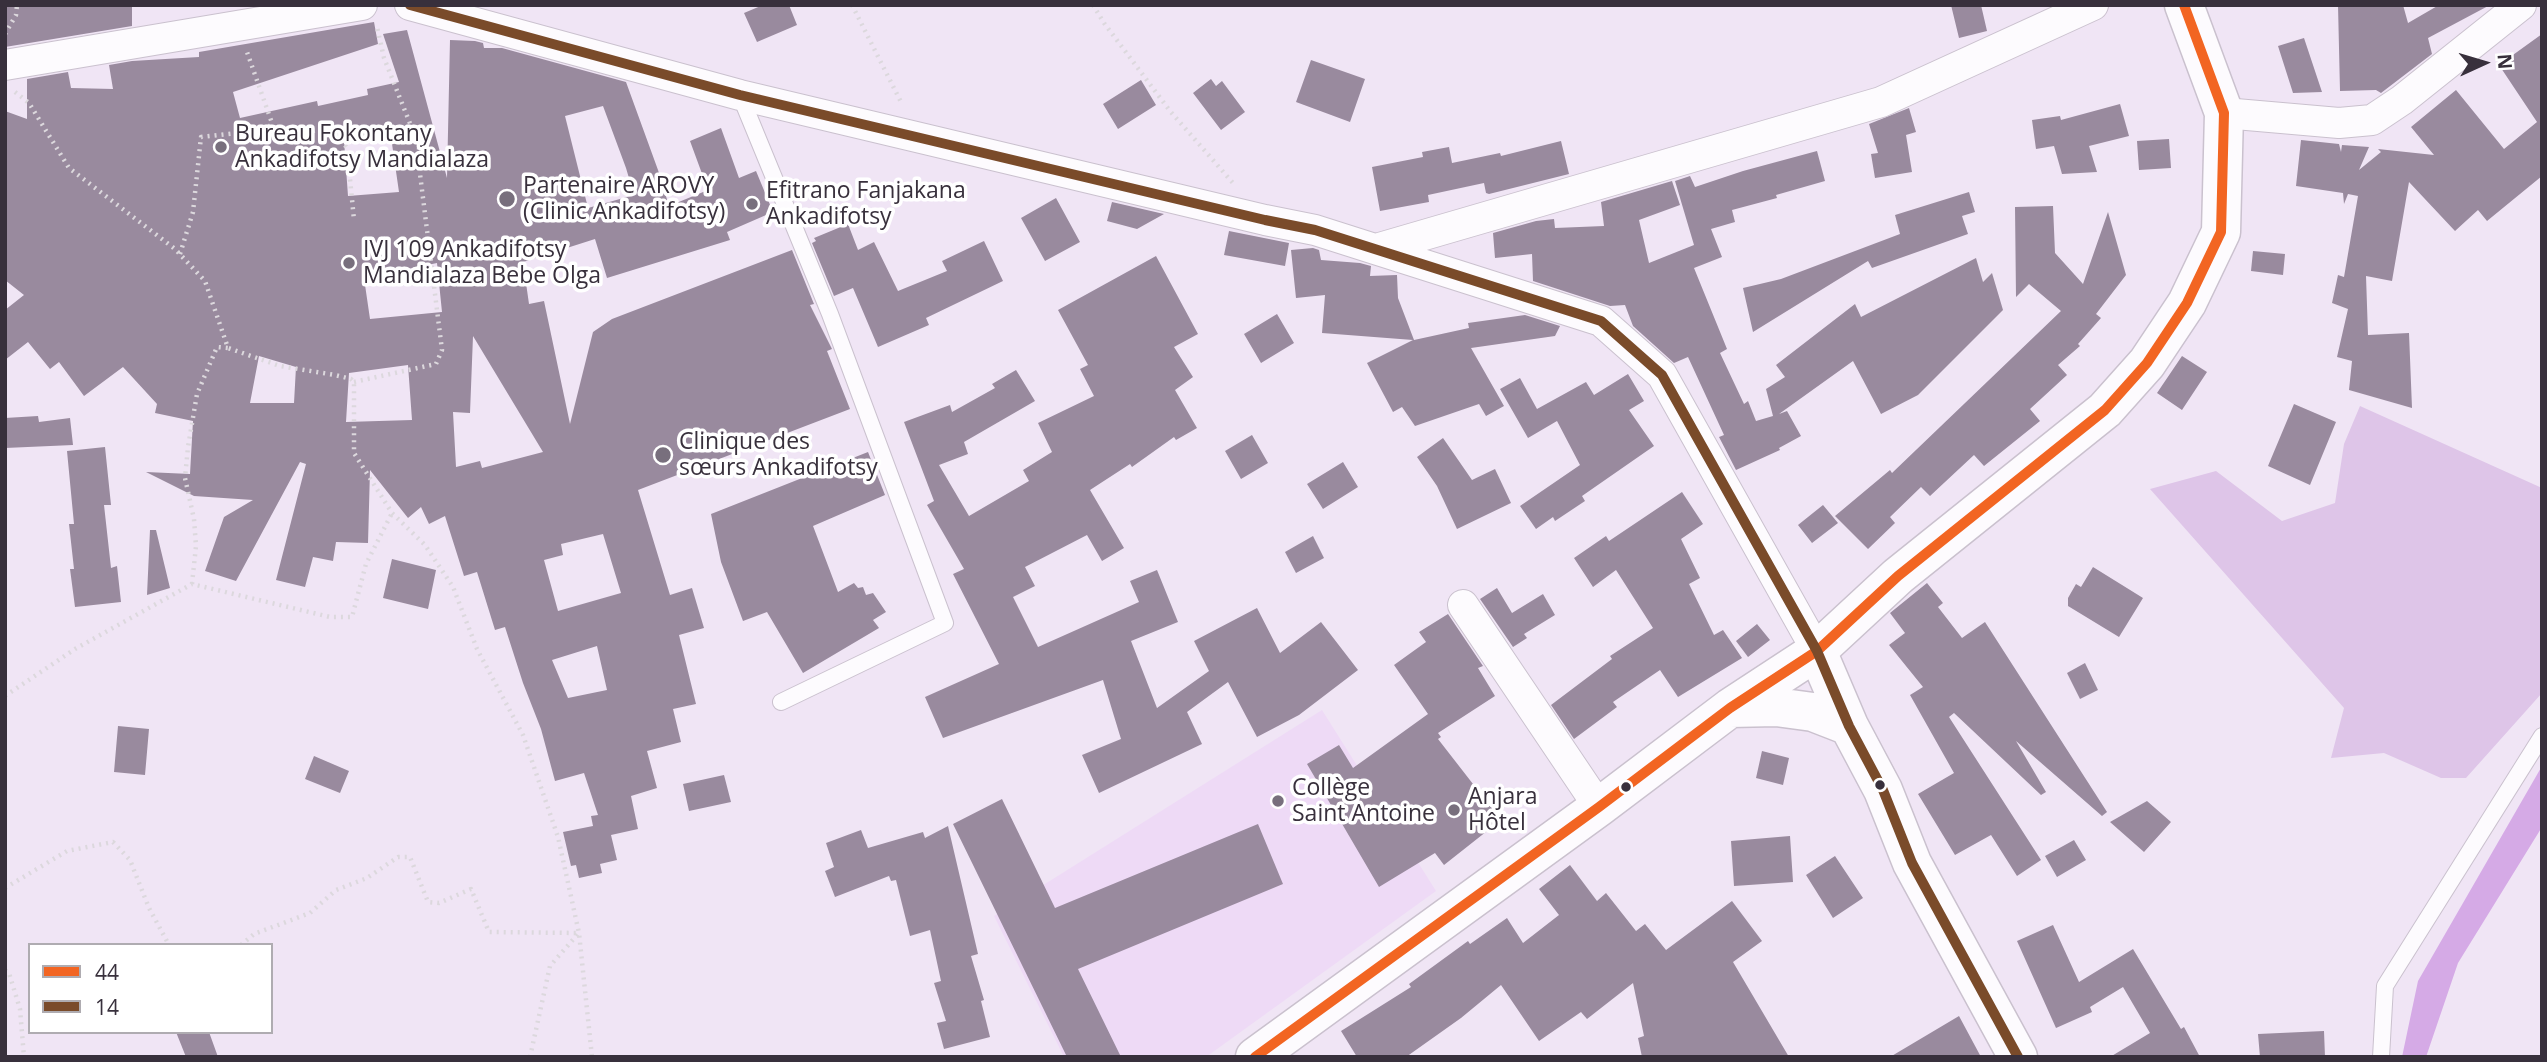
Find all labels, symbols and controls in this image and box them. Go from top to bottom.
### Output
north arrow [2449,28,2519,98]
text: N [2491,53,2518,70]
place label: Bureau Fokontany Ankadifotsy Mandialaza [235,120,489,174]
marker: Bureau Fokontany Ankadifotsy Mandialaza [213,139,229,155]
place label: Partenaire AROVY (Clinic Ankadifotsy) [523,172,725,226]
place label: Efitrano Fanjakana Ankadifotsy [766,177,966,231]
marker: Partenaire AROVY (Clinic Ankadifotsy) [497,189,517,209]
marker: Efitrano Fanjakana Ankadifotsy [744,196,760,212]
place label: IVJ 109 Ankadifotsy Mandialaza Bebe Olga [363,236,601,290]
marker: IVJ 109 Ankadifotsy Mandialaza Bebe Olga [341,255,357,271]
place label: Clinique des sœurs Ankadifotsy [679,428,878,482]
marker: Clinique des sœurs Ankadifotsy [653,445,673,465]
place label: Collège Saint Antoine [1292,774,1435,828]
unlabelled marker [1873,778,1887,792]
unlabelled marker [1619,780,1633,794]
place label: Anjara Hôtel [1468,783,1537,837]
marker: Collège Saint Antoine [1270,793,1286,809]
marker: Anjara Hôtel [1446,802,1462,818]
legend [28,943,273,1034]
text: 44 [95,958,119,986]
text: 14 [95,993,119,1021]

